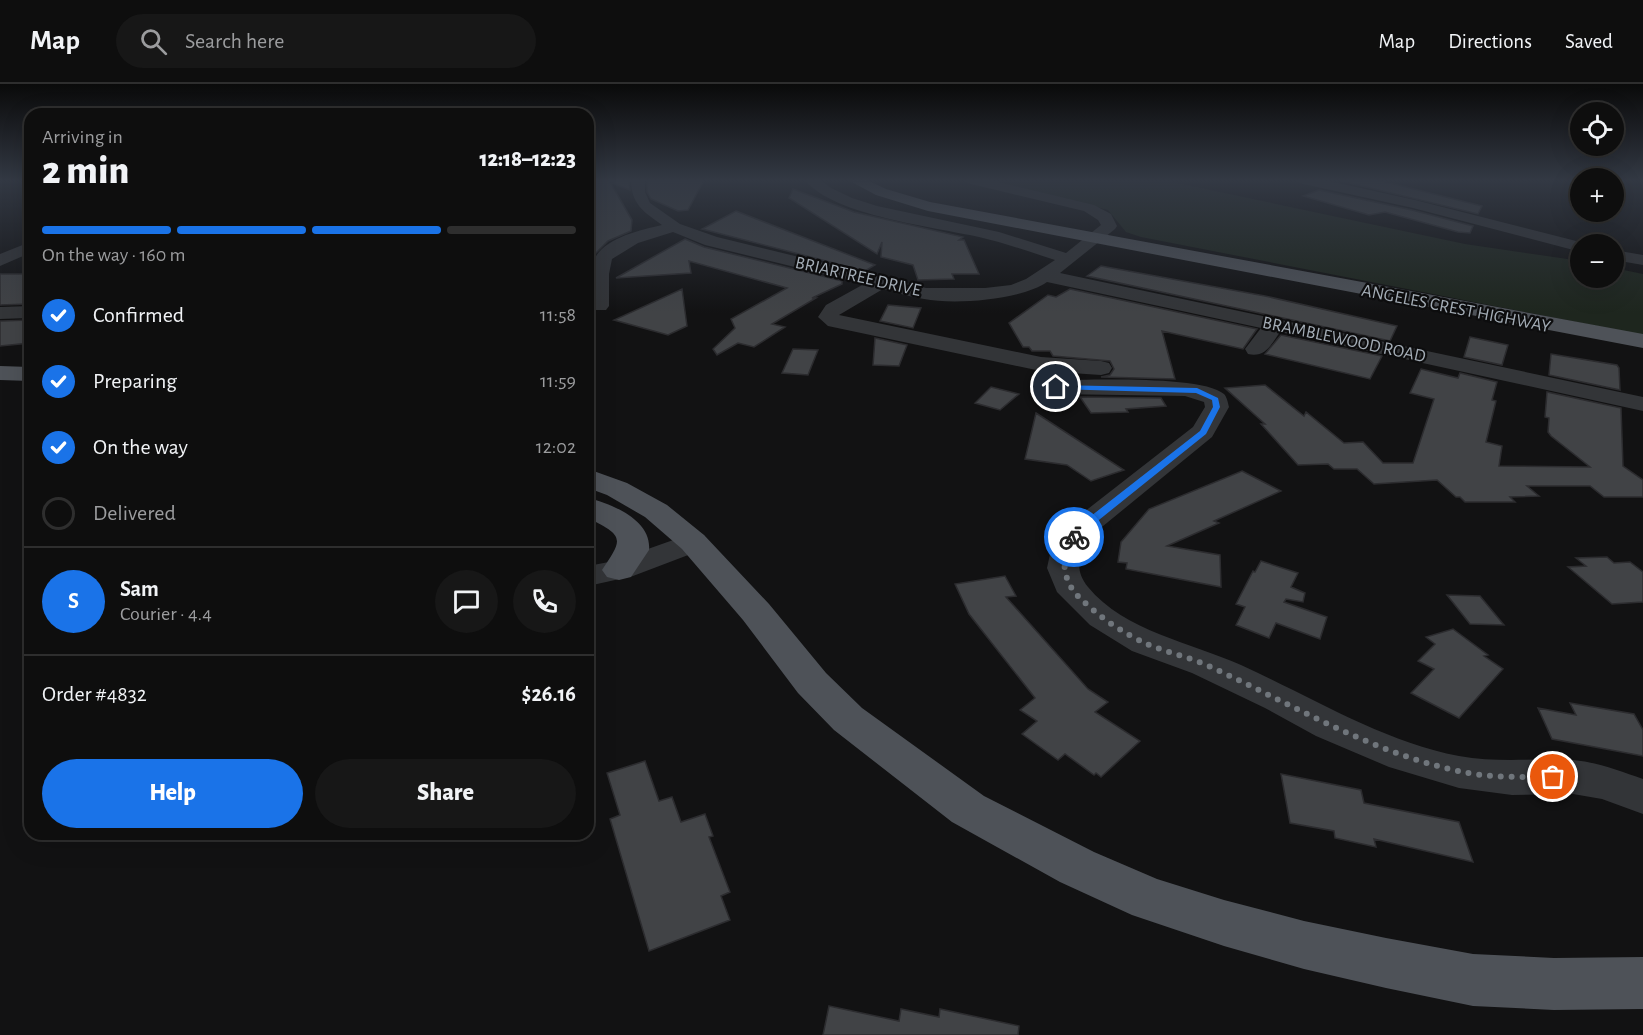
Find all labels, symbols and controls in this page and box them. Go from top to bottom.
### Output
search box [116,14,536,68]
icon: search [137,25,170,58]
text: Map [30,27,80,55]
text: Search here [185,30,284,52]
text: Map [1379,31,1415,52]
text: Directions [1448,31,1532,52]
text: Saved [1565,31,1613,52]
map controls [1570,102,1624,288]
button: locate [1570,102,1624,156]
text: Arriving in [42,127,123,147]
text: 12:18–12:23 [479,148,576,170]
text: 2 min [42,152,129,191]
button: + [1570,168,1624,222]
button: − [1570,234,1624,288]
text: On the way · 160 m [42,245,186,265]
street label: BRIARTREE DRIVE [793,254,923,300]
street label: ANGELES CREST HIGHWAY [1360,282,1552,336]
icon: check [42,299,75,332]
text: Confirmed [93,304,184,326]
text: 11:58 [540,305,576,325]
street label: BRAMBLEWOOD ROAD [1261,314,1427,366]
pin [1030,361,1081,412]
icon: check [42,365,75,398]
text: Preparing [93,370,177,392]
icon: home [1039,370,1072,403]
text: 11:59 [540,371,576,391]
icon: check [42,431,75,464]
text: On the way [93,436,188,458]
text: 12:02 [536,437,576,457]
text: Delivered [93,502,176,524]
courier [1044,507,1104,567]
icon: bike [1058,521,1091,554]
button: chat [435,570,498,633]
button: phone [513,570,576,633]
text: Sam [120,578,159,600]
text: S [68,590,79,612]
text: Courier · 4.4 [120,604,212,624]
text: Order #4832 [42,683,147,705]
text: $26.16 [522,683,576,705]
pin [1527,751,1578,802]
button: Help [42,759,303,828]
button: Share [315,759,576,828]
icon: bag [1536,760,1569,793]

